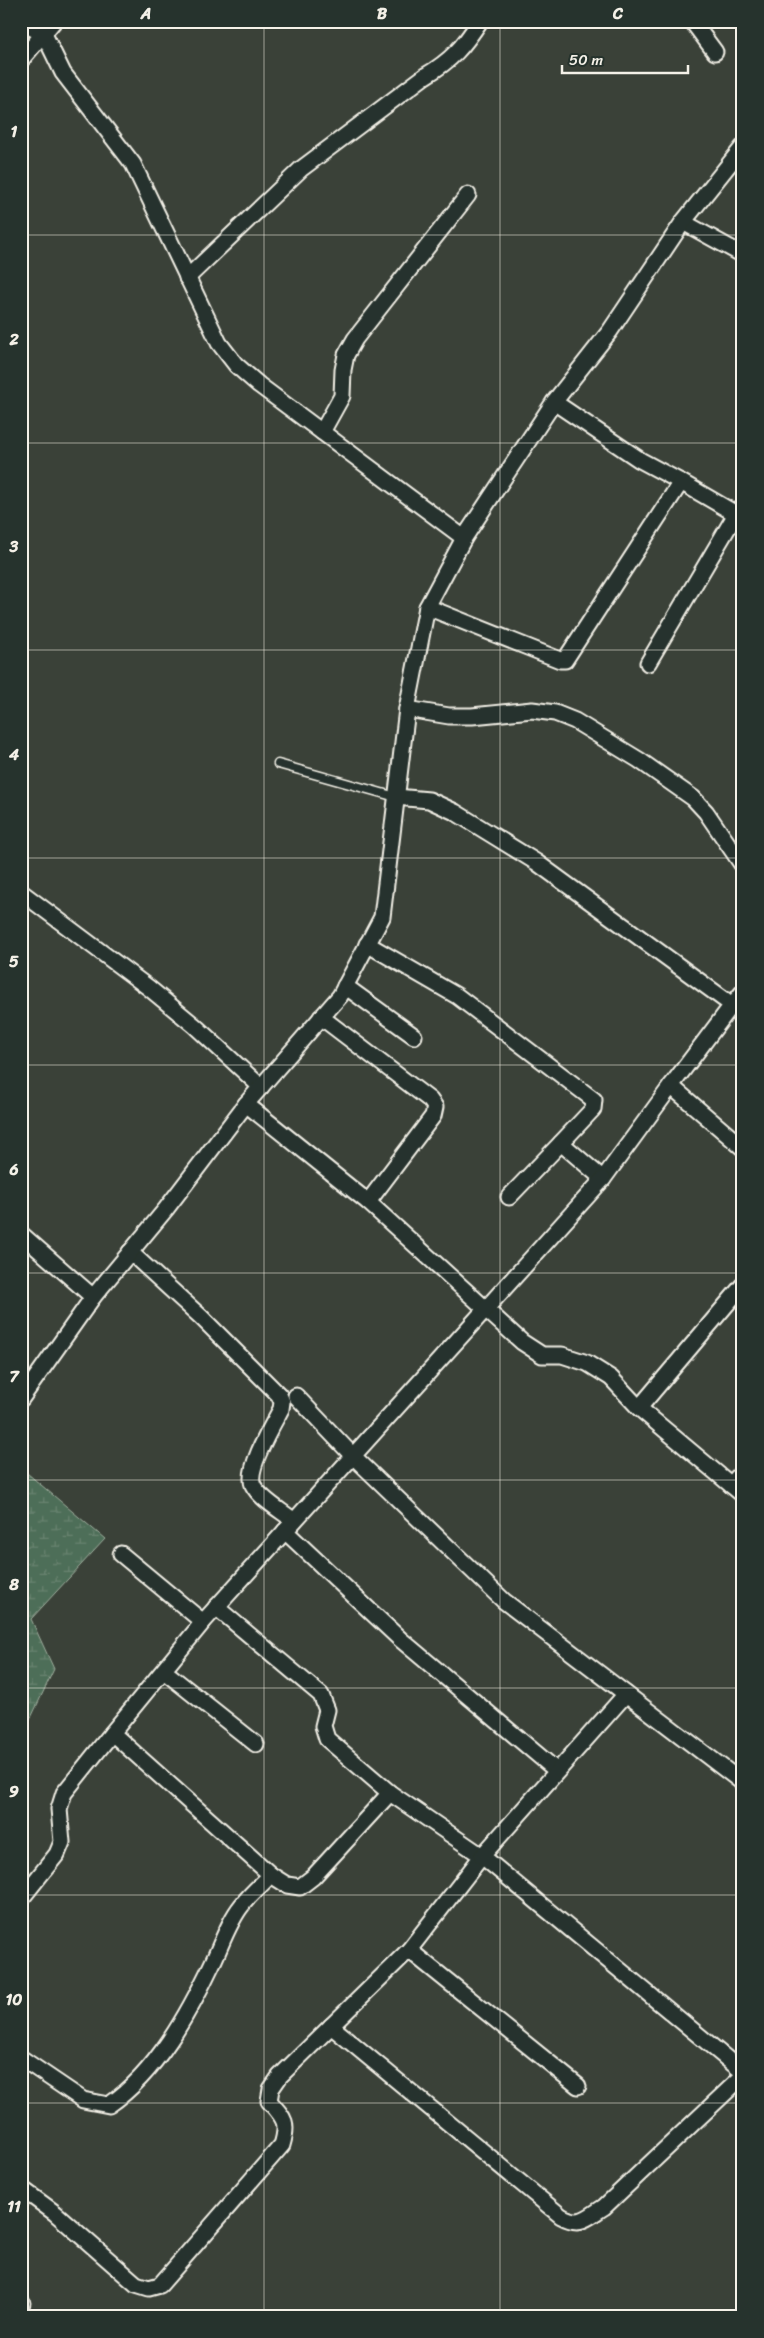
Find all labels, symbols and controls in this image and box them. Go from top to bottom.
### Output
text: A [140,0,151,28]
text: B [377,0,388,28]
text: C [612,0,624,28]
scale bar [562,42,688,74]
text: 50 m [569,47,604,73]
text: 1 [11,117,18,146]
text: 2 [8,325,19,354]
text: 3 [9,532,19,561]
text: 4 [8,740,19,769]
text: 5 [9,947,19,976]
text: 6 [8,1155,19,1184]
text: 7 [9,1362,20,1391]
text: 8 [8,1570,19,1599]
text: 9 [9,1777,19,1806]
text: 10 [6,1985,22,2014]
text: 11 [7,2192,21,2221]

